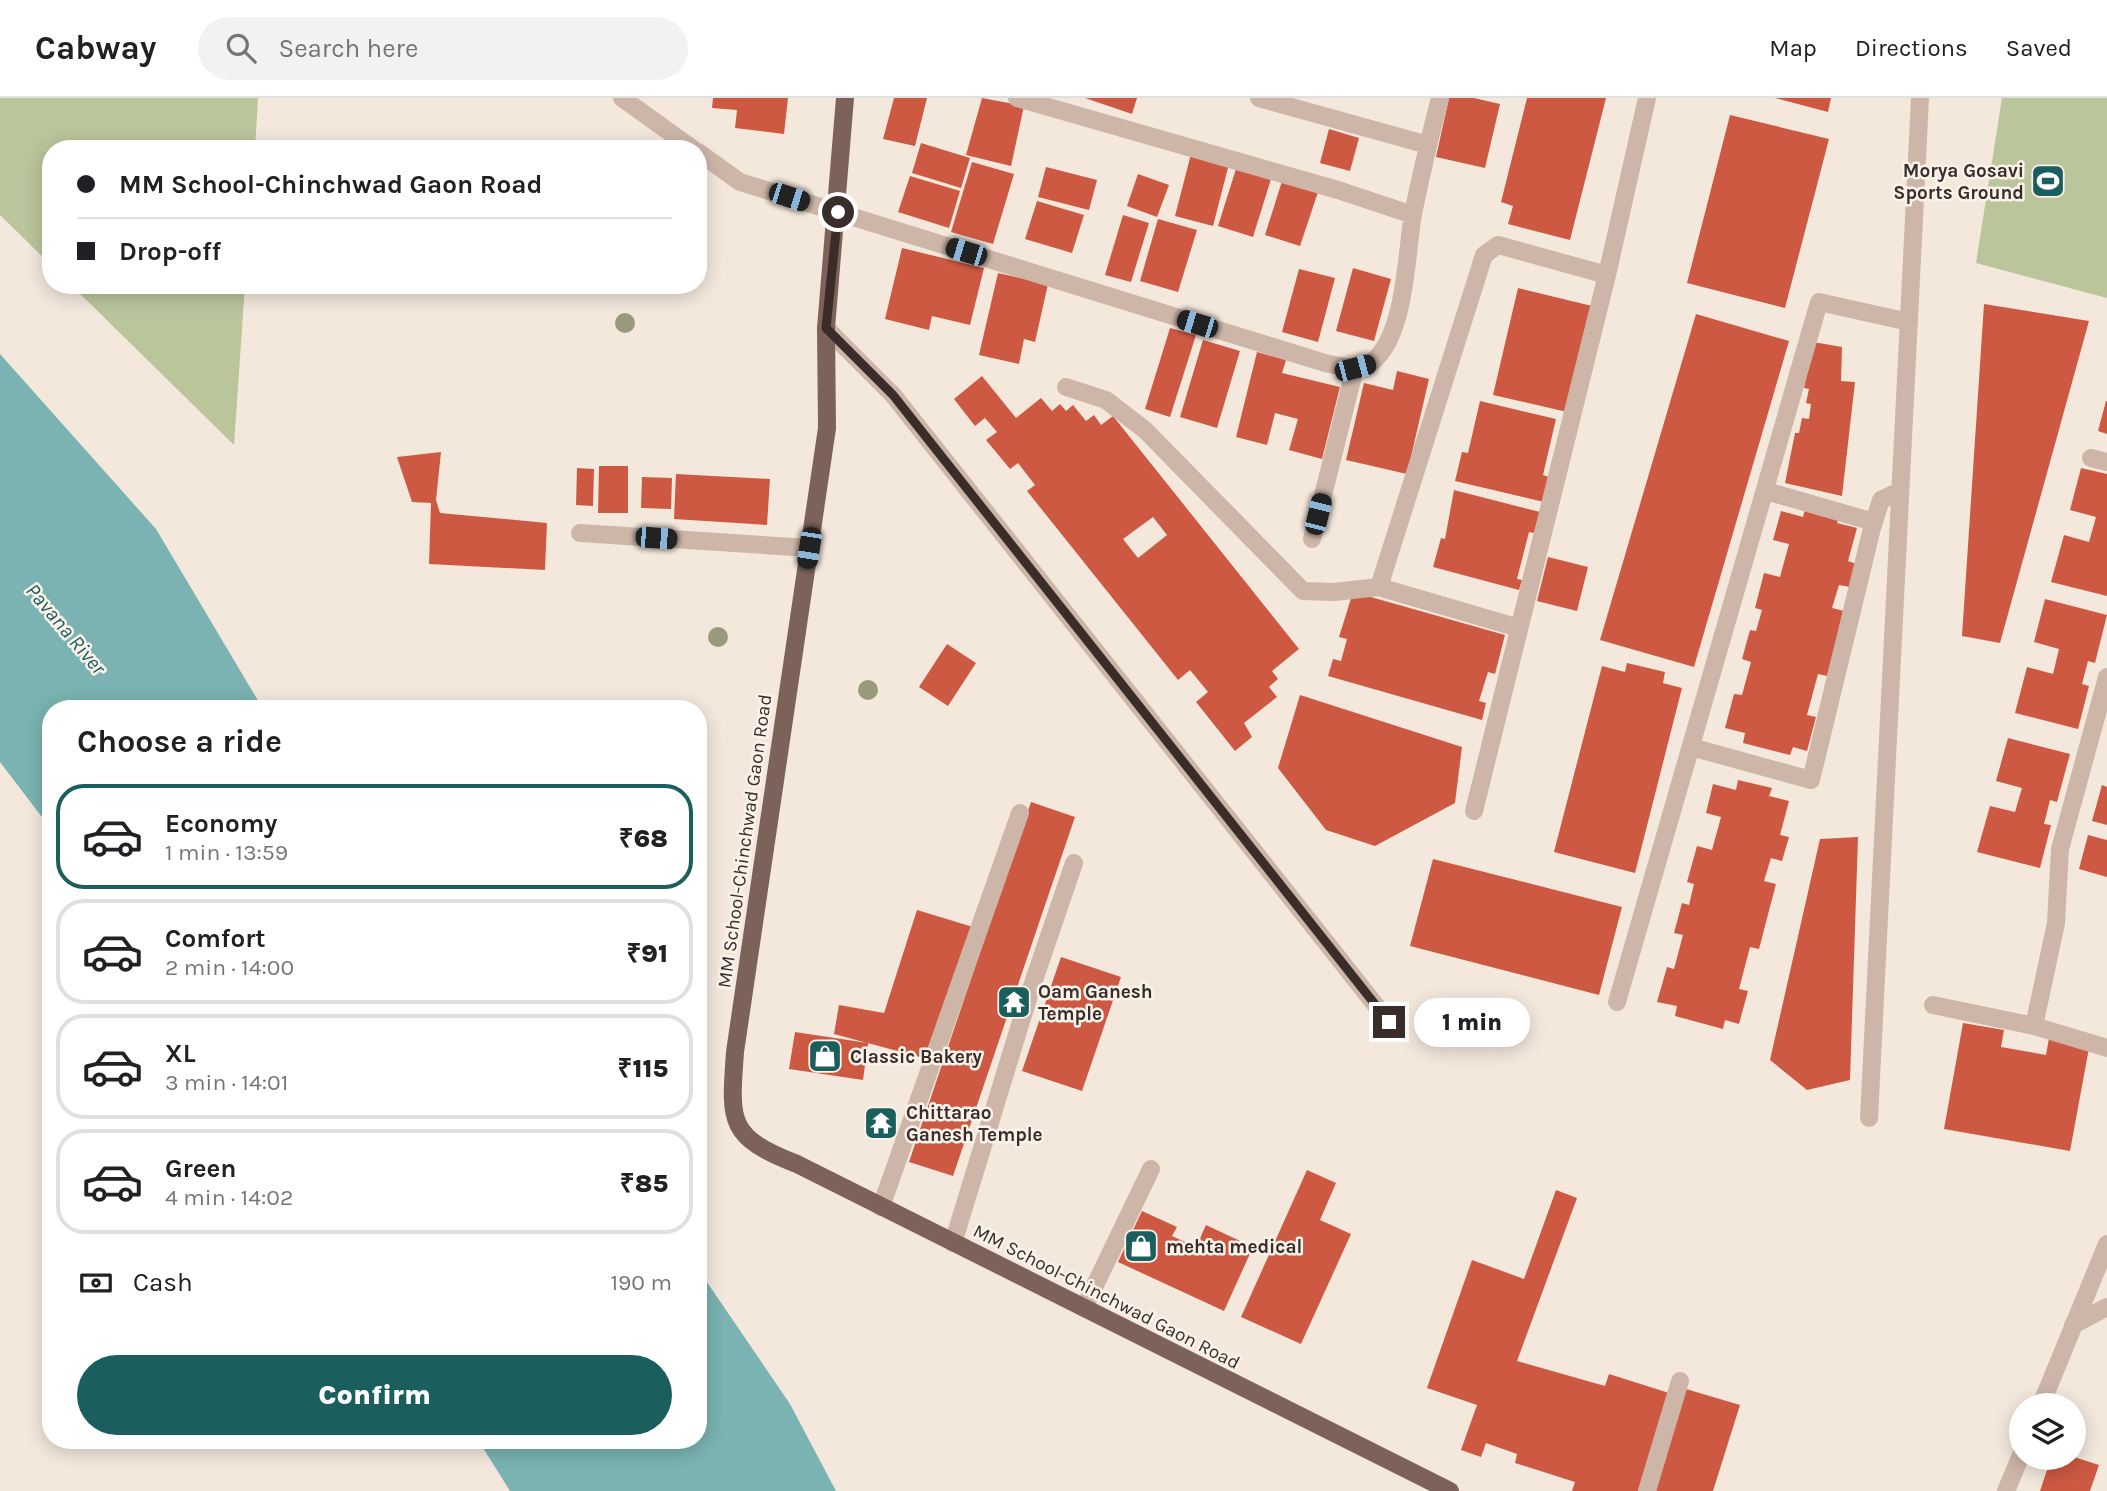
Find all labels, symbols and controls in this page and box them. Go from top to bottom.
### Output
search box [198,17,688,80]
text: Cabway [35,29,156,67]
icon: search [222,29,260,67]
text: Search here [278,33,418,64]
text: Map [1769,34,1817,62]
text: Directions [1855,34,1968,62]
text: Saved [2006,34,2072,62]
place label: Morya Gosavi Sports Ground [1893,160,2024,204]
sports icon: Morya Gosavi Sports Ground [2029,162,2067,200]
text: MM School-Chinchwad Gaon Road [119,169,542,200]
car [766,181,813,213]
route start [822,196,854,228]
text: Drop-off [119,236,221,267]
car [943,236,990,268]
car [1174,308,1221,340]
car [1332,352,1379,384]
car [1303,491,1334,537]
car [635,526,678,550]
car [796,526,823,570]
water label: Pavana River [21,579,111,680]
street label: MM School-Chinchwad Gaon Road [713,693,777,989]
text: Choose a ride [77,723,282,760]
icon: car [81,805,144,868]
text: Economy [165,808,277,839]
text: ₹68 [619,823,668,854]
text: 1 min · 13:59 [165,839,288,866]
icon: car [81,920,144,983]
text: Comfort [165,923,266,954]
text: ₹91 [626,938,668,969]
text: 2 min · 14:00 [165,954,294,981]
place label: Oam Ganesh Temple [1038,981,1153,1025]
temple icon: Oam Ganesh Temple [995,983,1033,1021]
callout: 1 min [1414,998,1529,1046]
route end [1373,1006,1405,1038]
text: 1 min [1442,1009,1502,1036]
icon: car [81,1035,144,1098]
shop icon: Classic Bakery [806,1037,844,1075]
text: XL [165,1038,196,1069]
place label: Classic Bakery [850,1046,982,1068]
text: ₹115 [618,1053,668,1084]
text: 3 min · 14:01 [165,1069,288,1096]
place label: Chittarao Ganesh Temple [906,1102,1043,1146]
temple icon: Chittarao Ganesh Temple [862,1104,900,1142]
icon: car [81,1150,144,1213]
text: Green [165,1153,237,1184]
text: ₹85 [620,1168,668,1199]
text: 4 min · 14:02 [165,1184,293,1211]
street label: MM School-Chinchwad Gaon Road [969,1220,1244,1374]
shop icon: mehta medical [1122,1227,1160,1265]
place label: mehta medical [1166,1236,1302,1258]
icon: cash [77,1264,115,1302]
text: Cash [133,1267,193,1298]
text: 190 m [610,1269,672,1296]
button: Confirm [77,1355,672,1435]
map controls [2009,1393,2086,1470]
button: layers [2009,1393,2086,1470]

